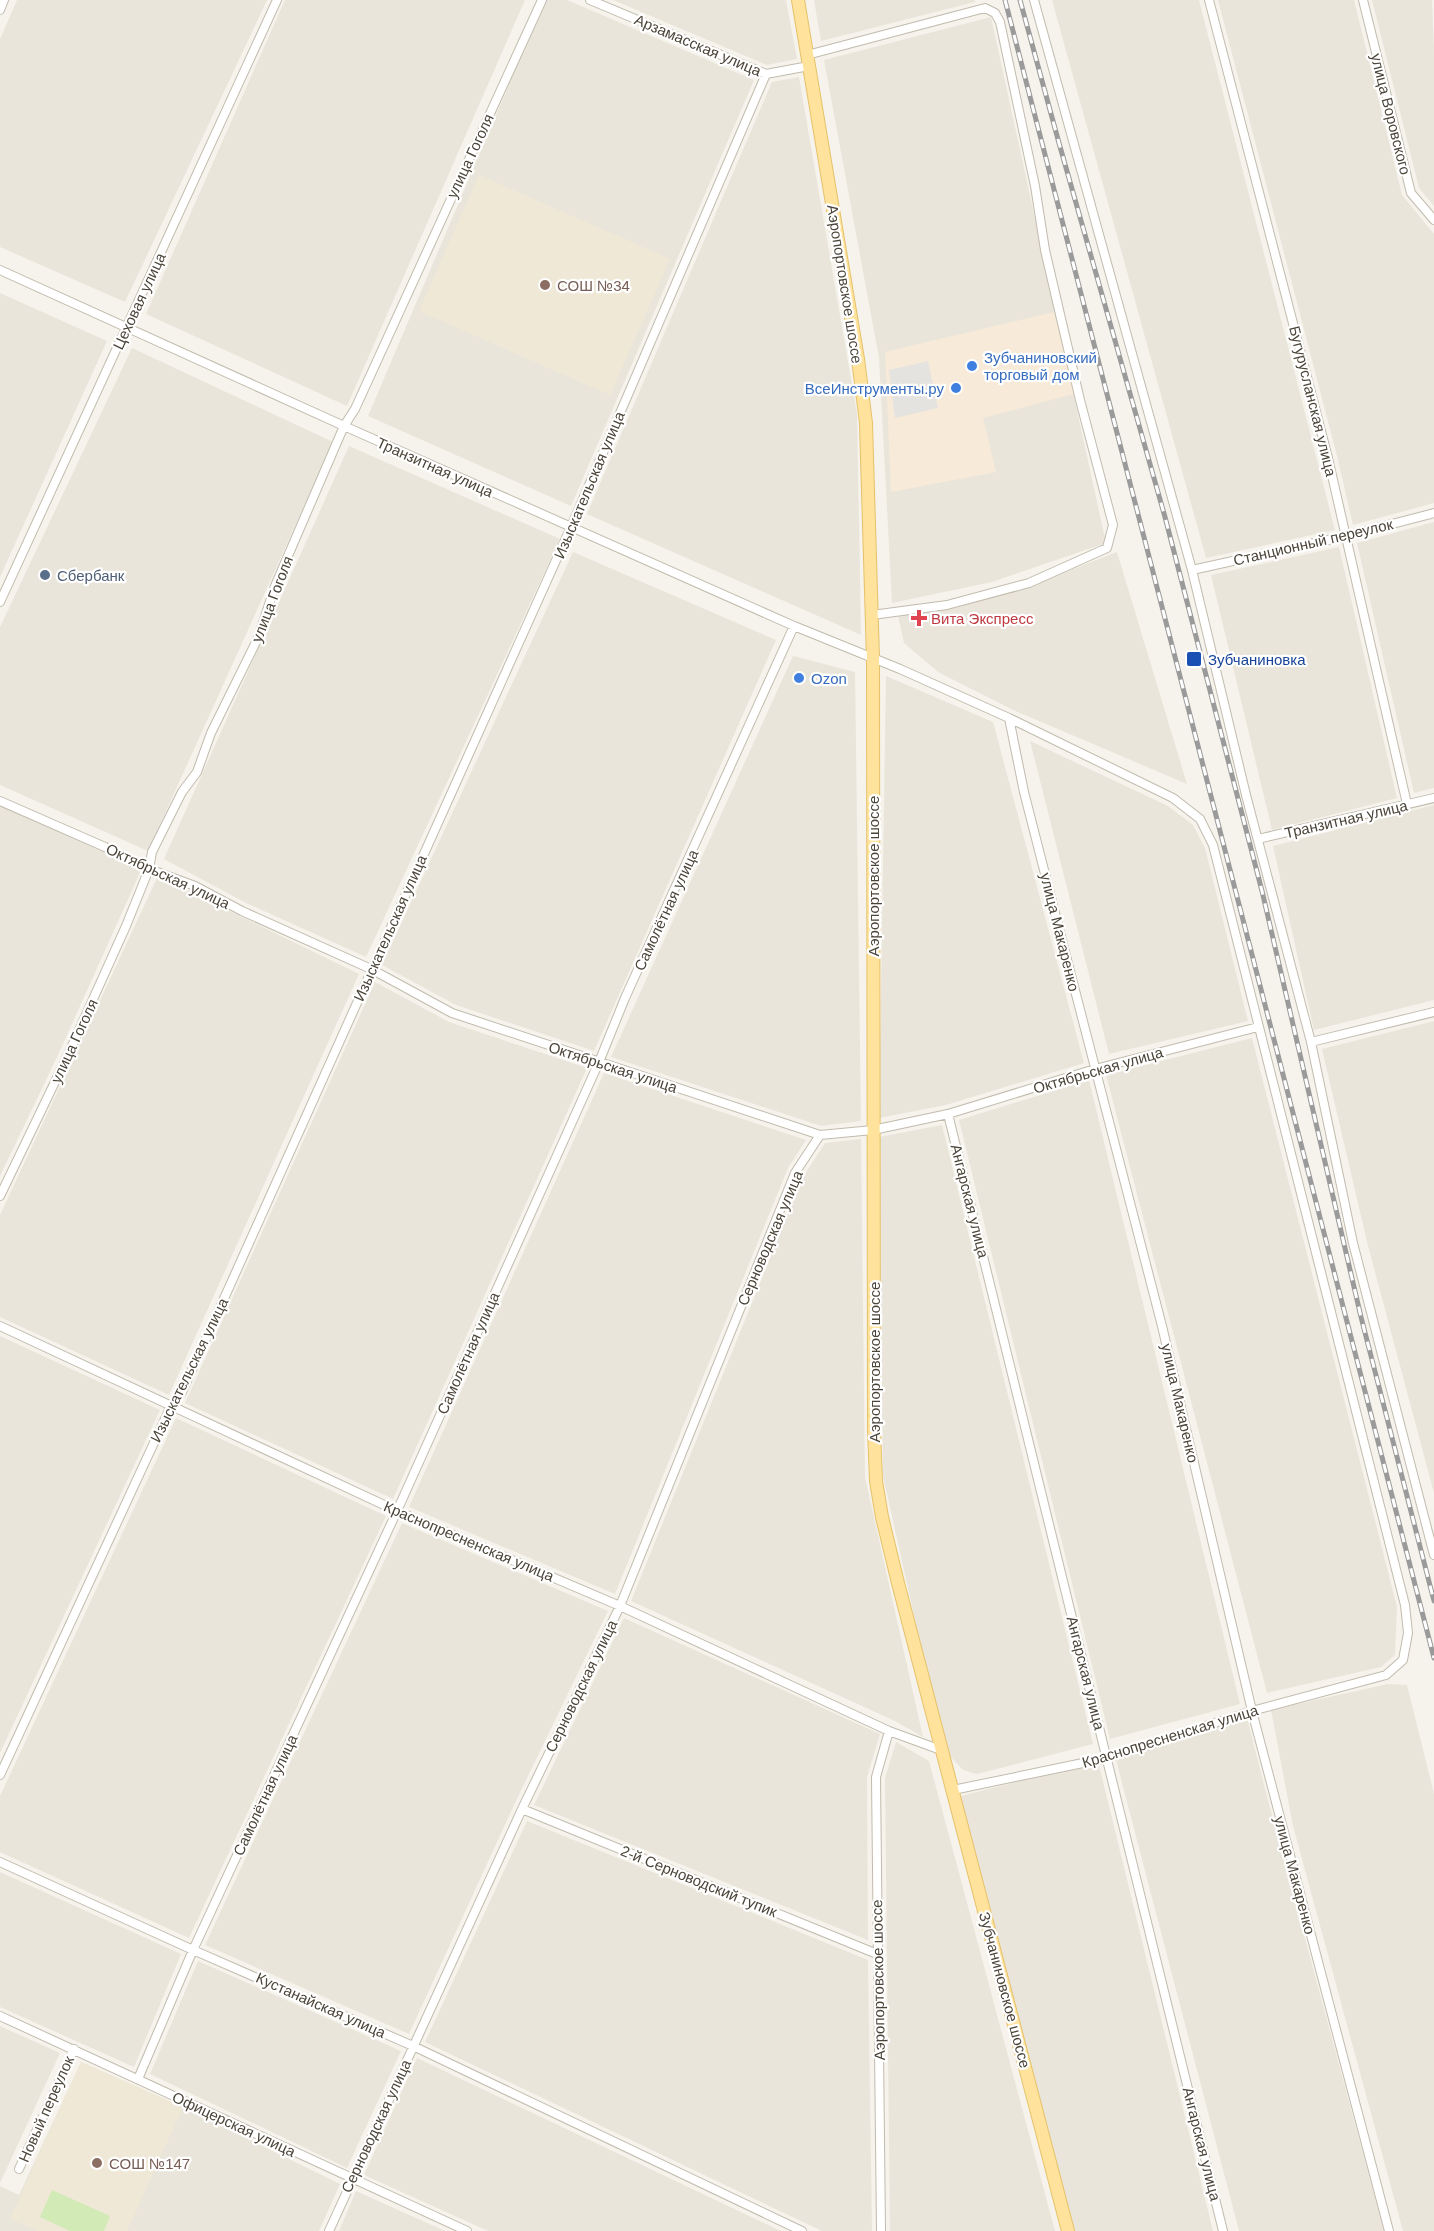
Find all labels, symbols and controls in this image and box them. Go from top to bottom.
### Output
street label: Арзамасская улица [632,11,764,80]
street label: улица Воровского [1368,52,1414,176]
street label: улица Гоголя [443,111,497,201]
street label: Аэропортовское шоссе [824,203,866,365]
street label: Цеховая улица [109,249,169,352]
place label: СОШ №34 [557,277,630,294]
marker: СОШ №34 [538,278,552,292]
street label: Бугурусланская улица [1286,324,1340,479]
place label: Зубчаниновский торговый дом [984,349,1097,383]
marker: Зубчаниновский торговый дом [965,359,979,373]
place label: ВсеИнструменты.ру [805,380,945,397]
marker: ВсеИнструменты.ру [949,381,963,395]
street label: Изыскательская улица [550,408,628,561]
street label: Транзитная улица [374,434,496,501]
street label: Станционный переулок [1232,515,1395,569]
street label: улица Гоголя [248,554,296,644]
place label: Сбербанк [57,567,125,584]
marker: Сбербанк [38,568,52,582]
place label: Вита Экспресс [931,610,1034,627]
marker: Вита Экспресс [912,611,926,625]
marker: Зубчаниновка [1185,650,1203,668]
place label: Зубчаниновка [1208,651,1306,668]
place label: Ozon [811,670,847,687]
marker: Ozon [792,671,806,685]
street label: Аэропортовское шоссе [865,796,882,956]
street label: Транзитная улица [1283,796,1410,841]
street label: Октябрьская улица [104,840,233,912]
street label: Самолётная улица [630,846,702,973]
street label: Изыскательская улица [350,852,430,1004]
street label: улица Макаренко [1037,871,1083,993]
street label: улица Гоголя [47,996,101,1086]
street label: Октябрьская улица [546,1038,680,1096]
street label: Октябрьская улица [1031,1043,1166,1097]
street label: Ангарская улица [948,1142,992,1260]
street label: Серноводская улица [734,1167,806,1308]
street label: Аэропортовское шоссе [866,1282,883,1442]
street label: Самолётная улица [433,1289,503,1417]
street label: Изыскательская улица [147,1295,232,1445]
street label: улица Макаренко [1158,1342,1202,1464]
street label: Краснопресненская улица [381,1497,557,1585]
street label: Ангарская улица [1064,1614,1108,1732]
street label: Серноводская улица [542,1617,621,1755]
street label: Краснопресненская улица [1080,1701,1261,1771]
street label: Самолётная улица [229,1731,301,1858]
street label: улица Макаренко [1271,1814,1319,1936]
street label: 2-й Серноводский тупик [618,1842,780,1920]
street label: Аэропортовское шоссе [868,1899,888,2061]
street label: Зубчаниновское шоссе [976,1910,1034,2070]
street label: Кустанайская улица [254,1969,389,2041]
street label: Новый переулок [15,2053,77,2165]
street label: Серноводская улица [338,2056,415,2195]
street label: Ангарская улица [1180,2085,1224,2203]
street label: Офицерская улица [170,2088,299,2160]
place label: СОШ №147 [109,2155,190,2172]
marker: СОШ №147 [90,2156,104,2170]

